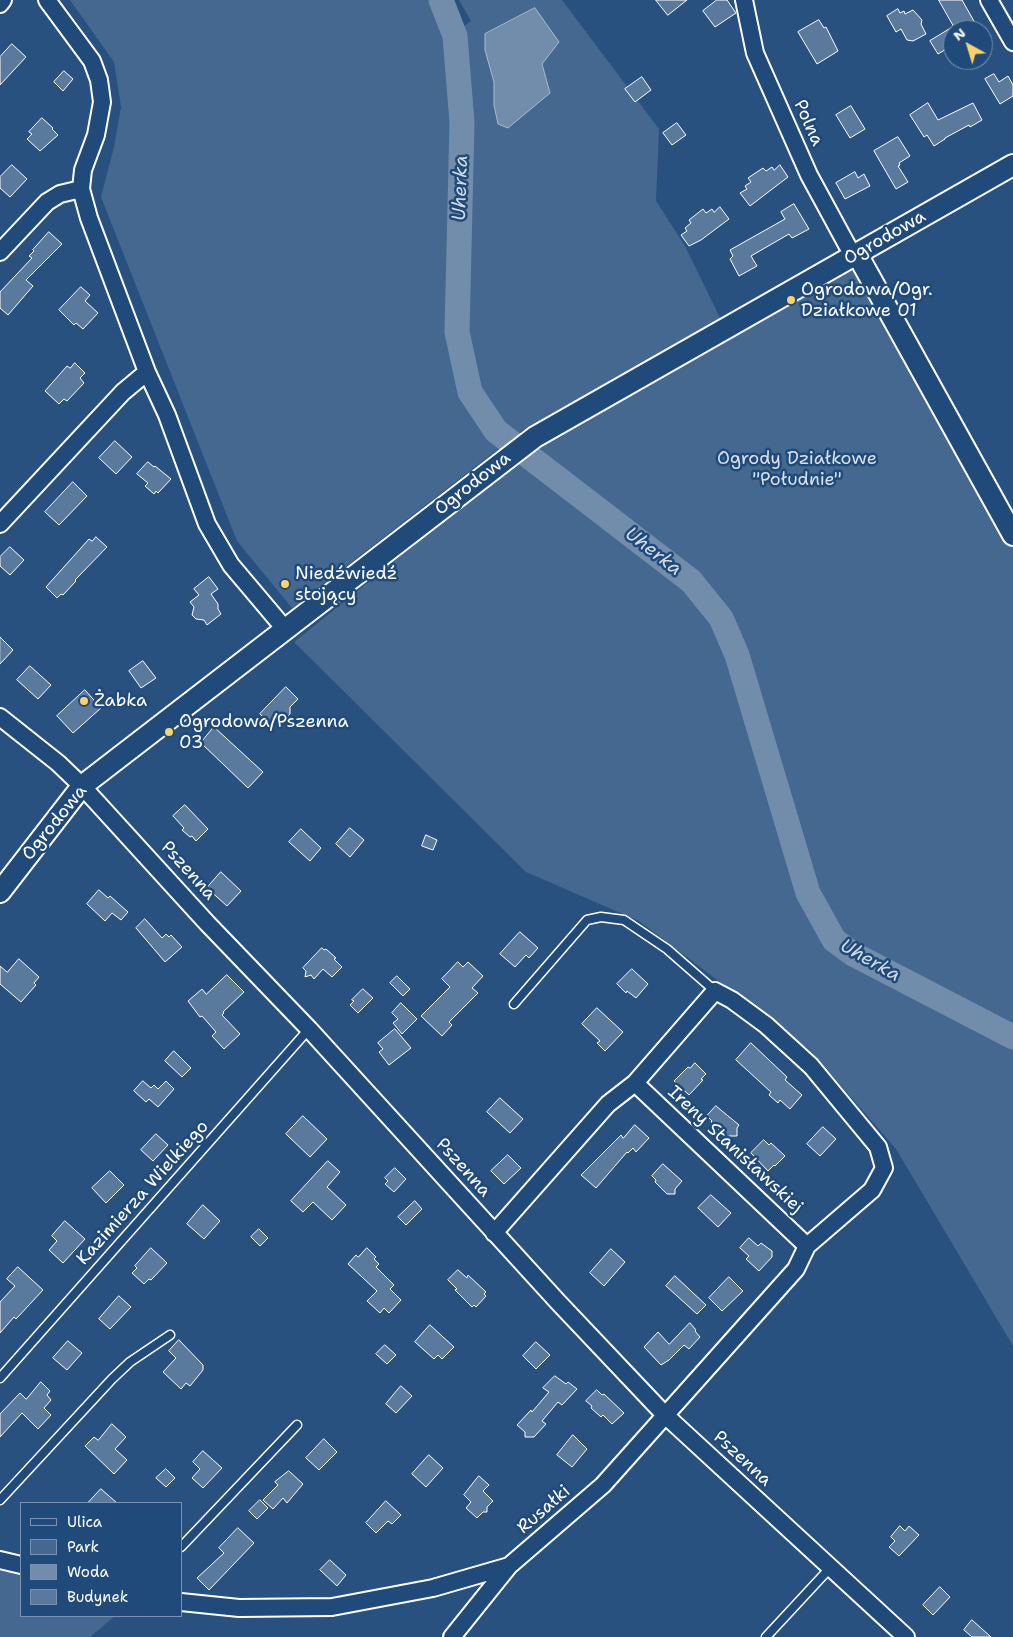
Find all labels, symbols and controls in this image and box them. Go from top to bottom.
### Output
north arrow [943,20,993,70]
text: N [949,24,969,45]
street label: Polna [788,97,828,149]
water label: Uherka [448,155,474,221]
street label: Ogrodowa [840,206,930,270]
place label: Ogrodowa/Ogr. Działkowe 01 [801,279,933,322]
marker: Ogrodowa/Ogr. Działkowe 01 [785,294,797,306]
street label: Ogrodowa [431,448,515,520]
park label: Ogrody Działkowe "Południe" [717,448,877,490]
water label: Uherka [620,523,686,581]
place label: Niedźwiedź stojący [295,563,398,606]
marker: Niedźwiedź stojący [279,578,291,590]
place label: Żabka [94,690,147,712]
marker: Żabka [78,695,90,707]
place label: Ogrodowa/Pszenna 03 [179,711,349,754]
marker: Ogrodowa/Pszenna 03 [163,726,175,738]
street label: Ogrodowa [18,781,92,865]
street label: Pszenna [156,837,220,905]
water label: Uherka [836,935,904,987]
street label: Ireny Stanisławskiej [663,1082,807,1218]
street label: Kazimierza Wielkiego [72,1116,214,1270]
street label: Pszenna [431,1134,495,1202]
street label: Pszenna [708,1427,776,1491]
street label: Rusałki [513,1481,575,1539]
legend [20,1502,182,1617]
text: Ulica [67,1512,102,1532]
text: Park [67,1537,99,1557]
text: Woda [67,1562,109,1582]
text: Budynek [67,1587,128,1607]

